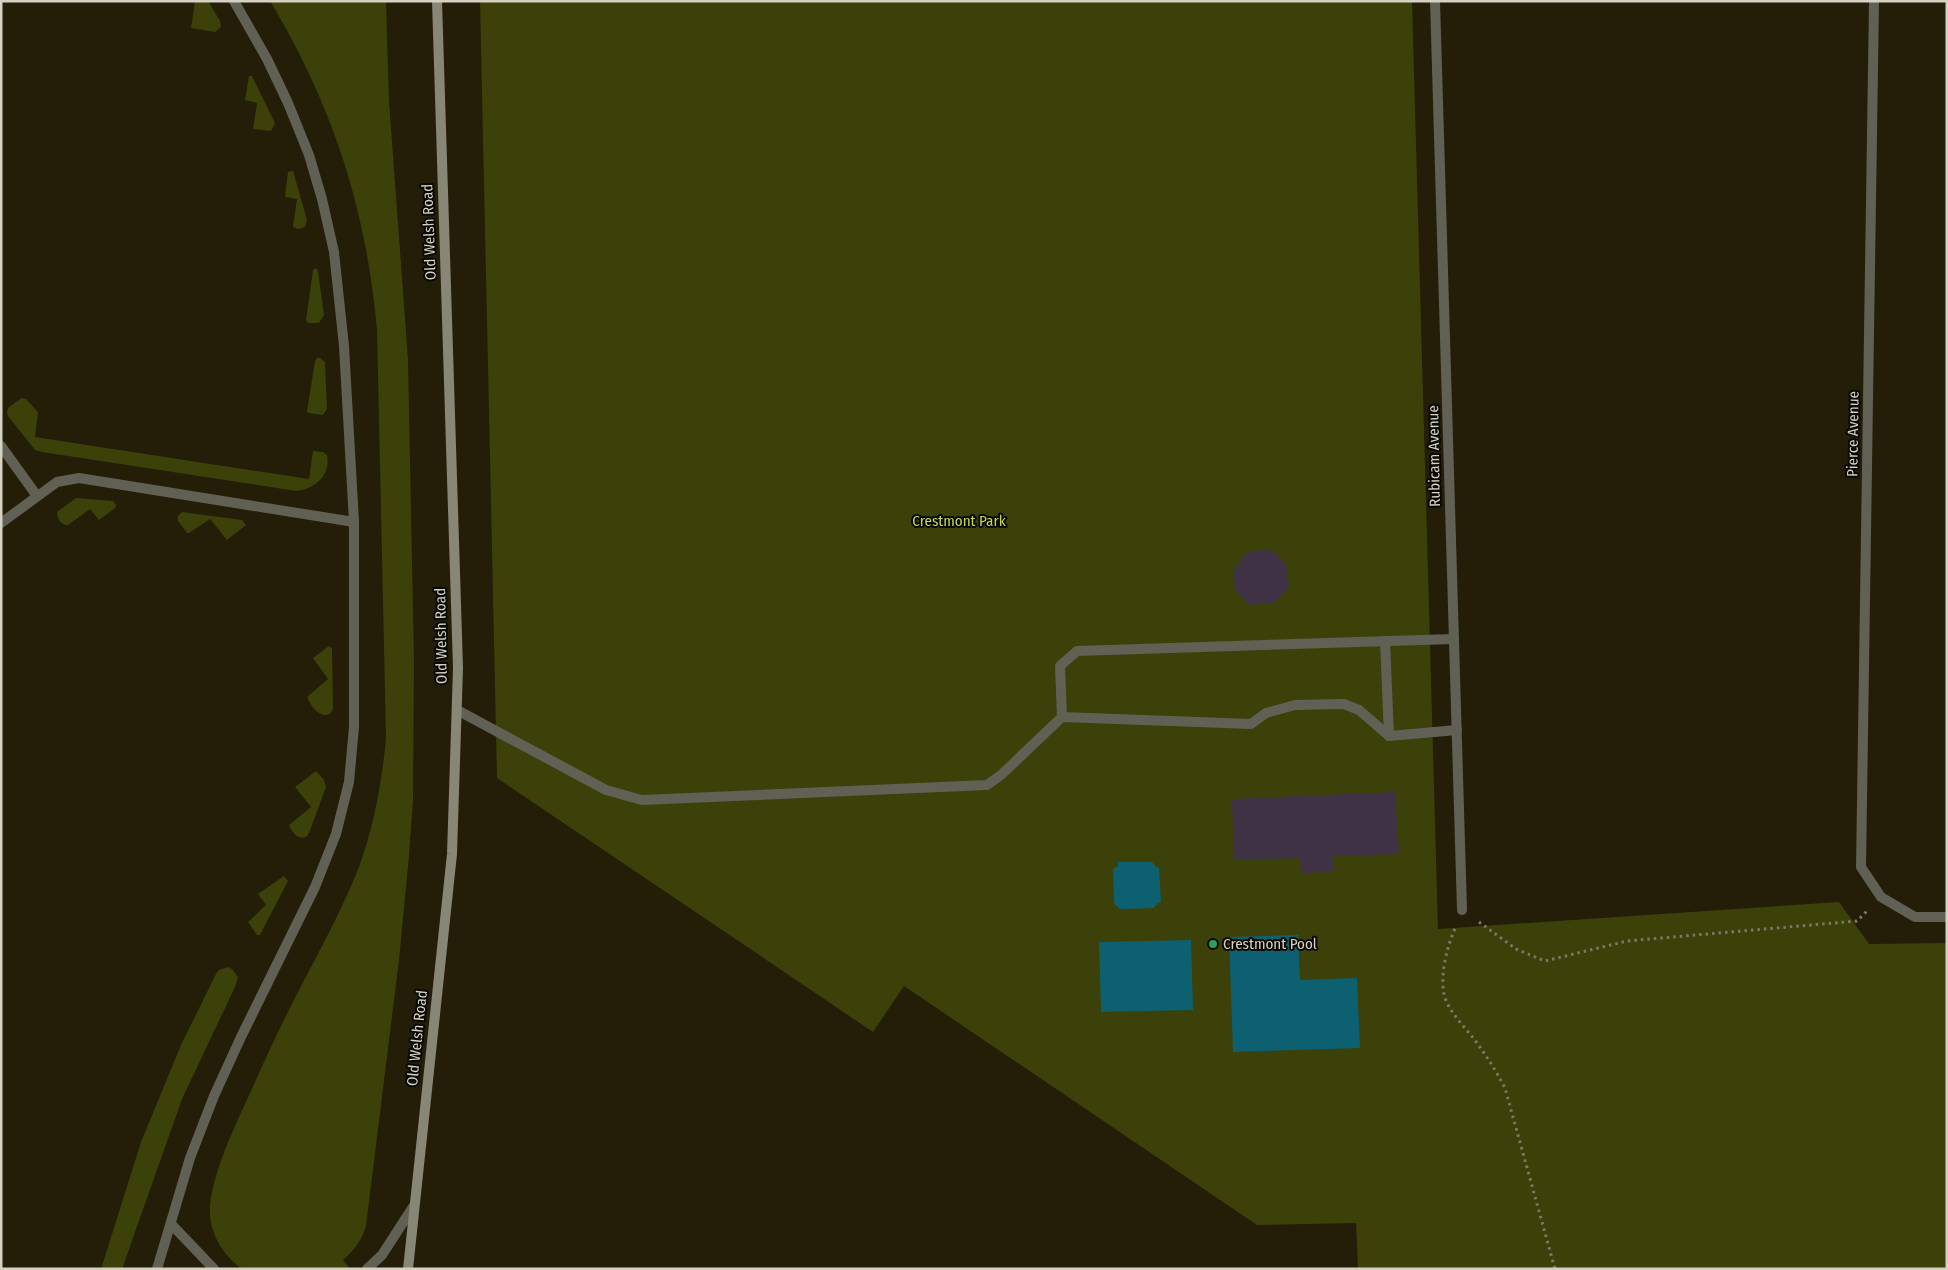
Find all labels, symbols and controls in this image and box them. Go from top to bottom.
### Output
street label: Old Welsh Road [418,184,440,280]
street label: Pierce Avenue [1843,391,1863,477]
street label: Rubicam Avenue [1424,405,1444,507]
park label: Crestmont Park [912,512,1006,530]
street label: Old Welsh Road [431,588,451,684]
place label: Crestmont Pool [1223,935,1317,953]
marker: Crestmont Pool [1207,938,1219,950]
street label: Old Welsh Road [403,989,431,1087]

